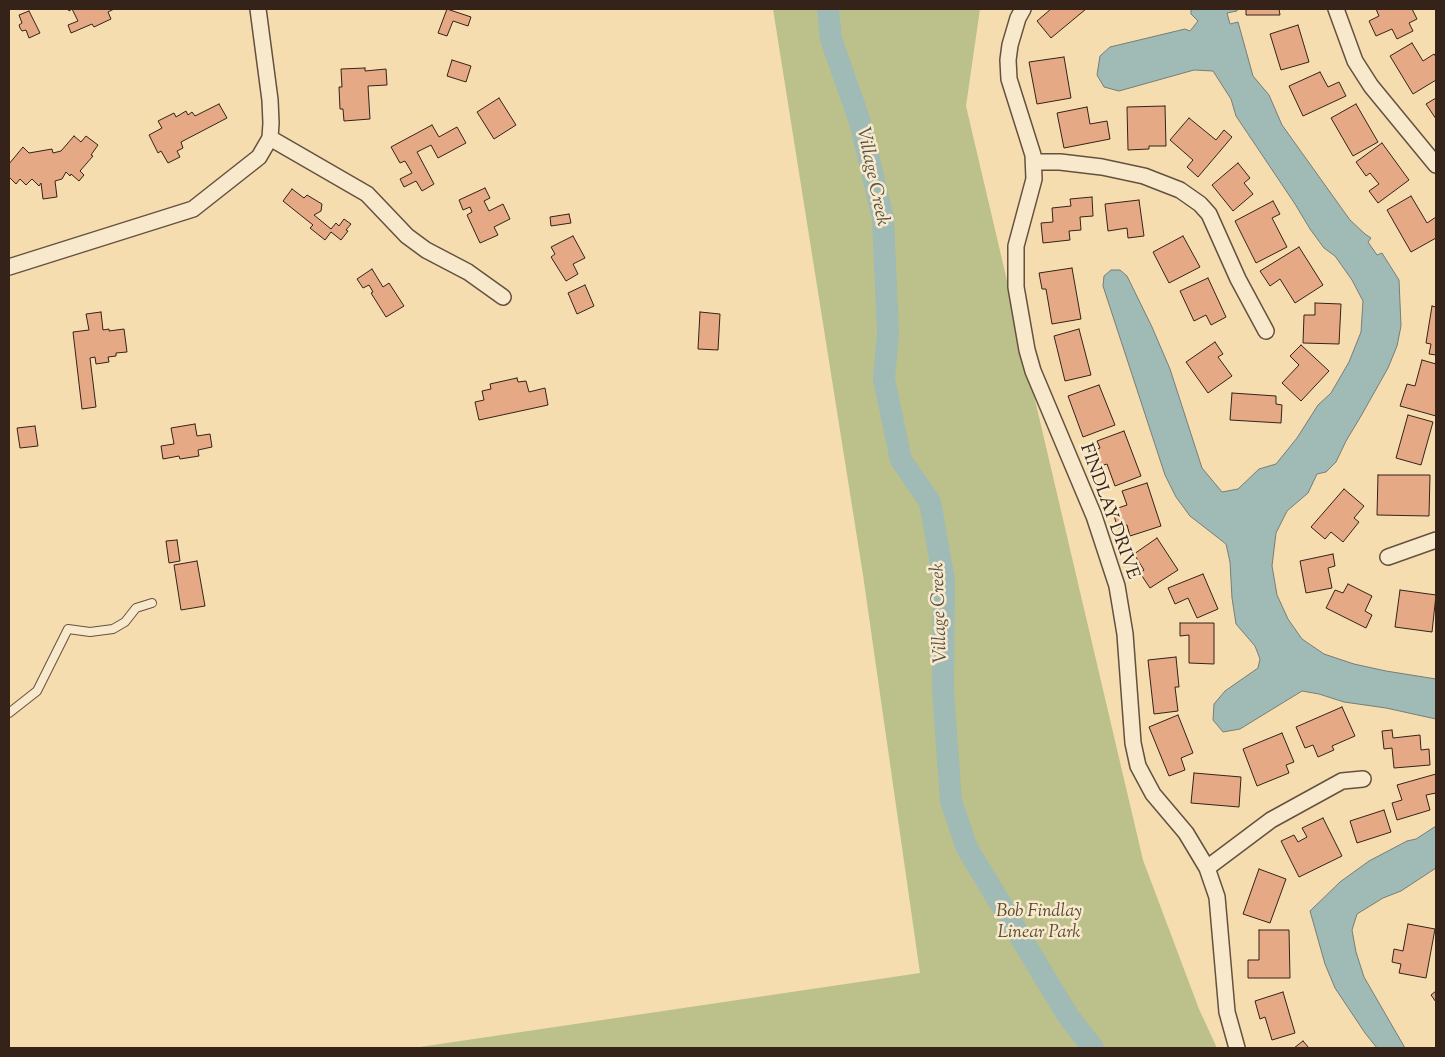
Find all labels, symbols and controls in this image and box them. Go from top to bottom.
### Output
water label: Village Creek [849,126,893,228]
street label: FINDLAY DRIVE [1073,441,1143,583]
water label: Village Creek [928,562,954,664]
park label: Bob Findlay Linear Park [996,902,1082,944]

